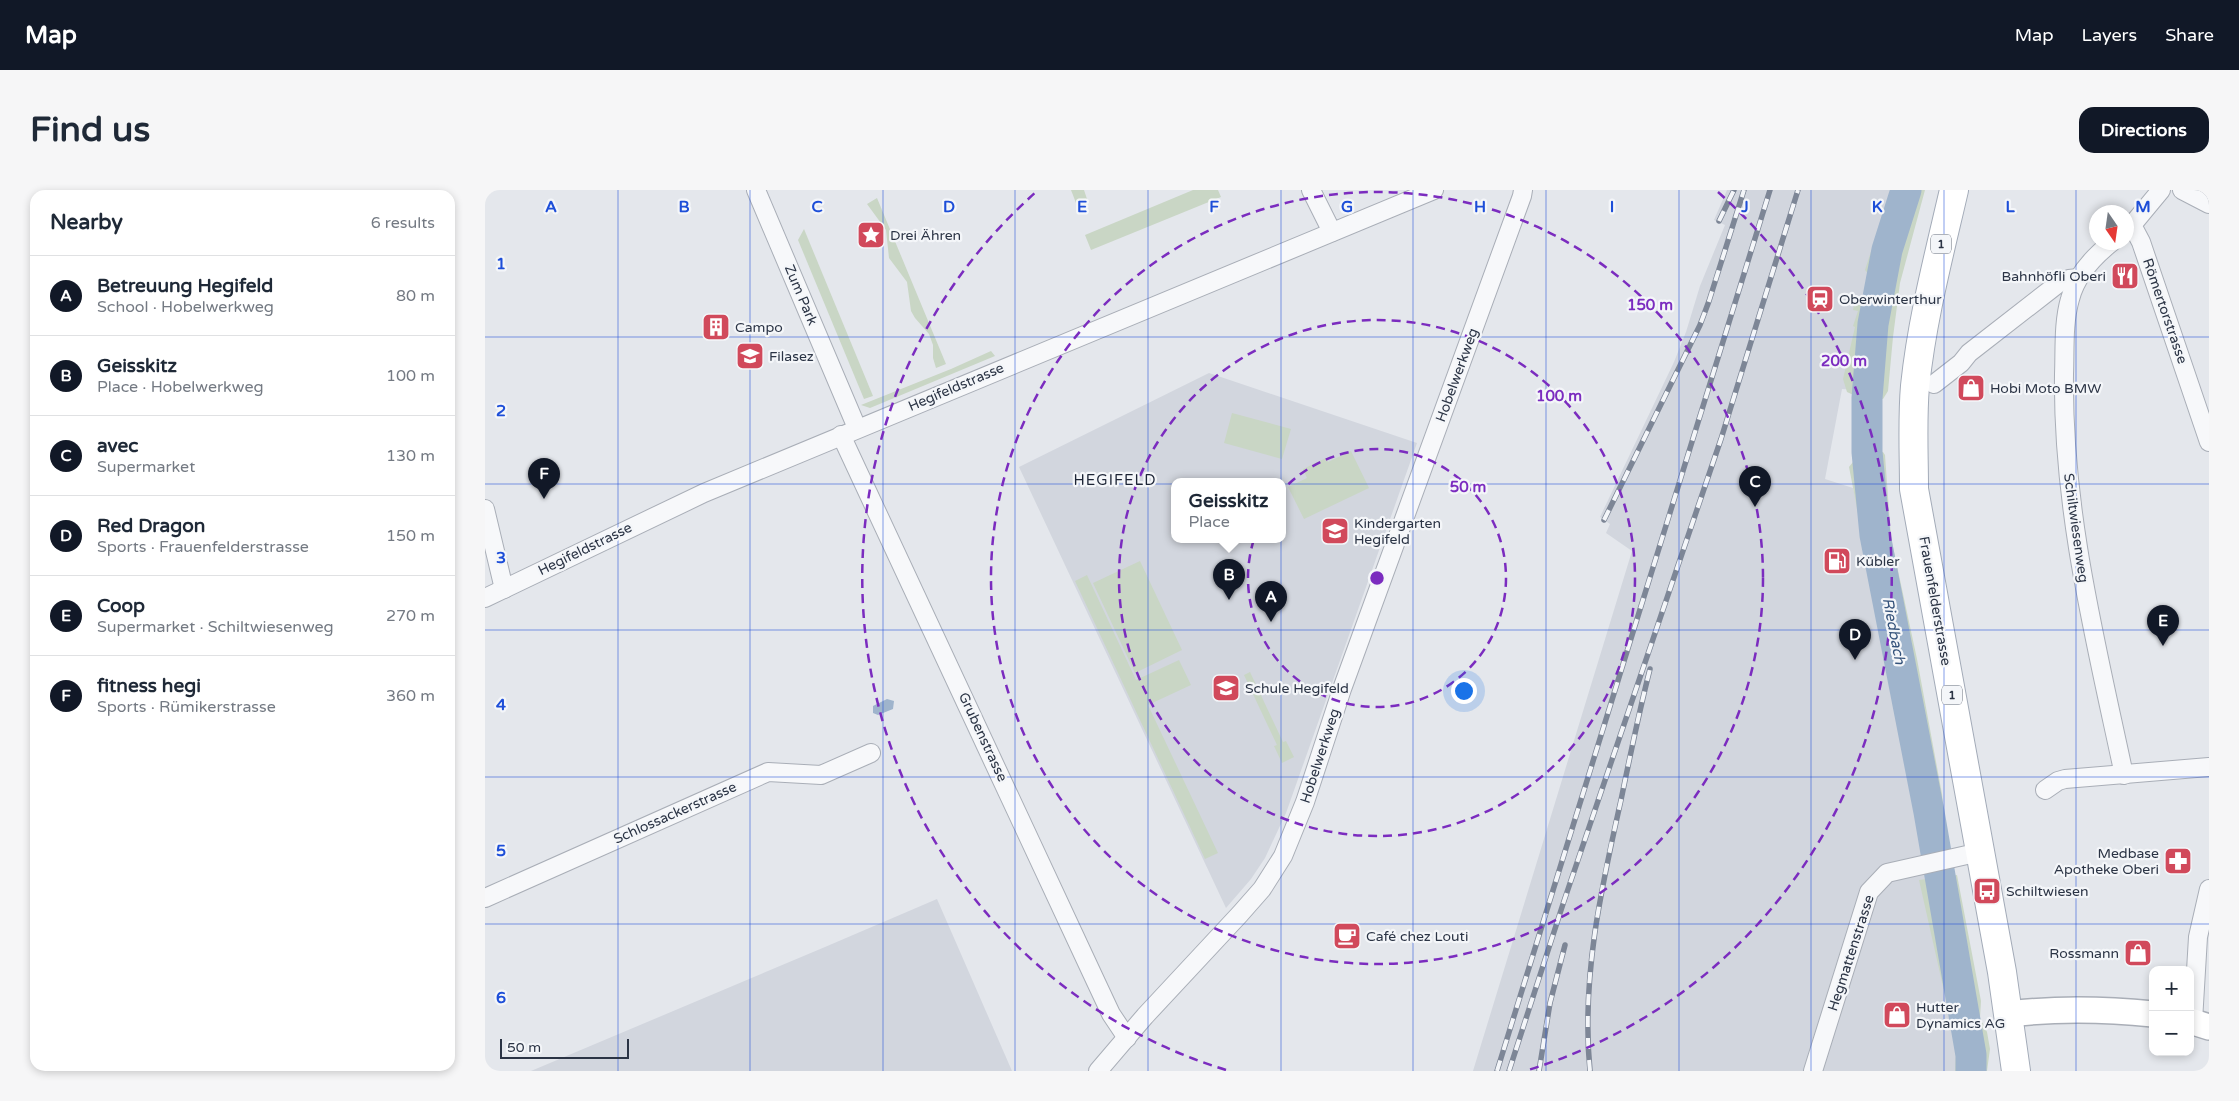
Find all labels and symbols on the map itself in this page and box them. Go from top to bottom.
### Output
text: A [545,197,557,217]
text: B [678,197,690,217]
text: C [811,197,823,217]
text: D [943,197,955,217]
text: E [1077,197,1087,217]
text: F [1209,197,1219,217]
text: G [1341,197,1353,217]
text: H [1474,197,1486,217]
text: I [1610,197,1614,217]
text: J [1740,197,1749,217]
text: K [1872,197,1883,217]
text: L [2005,197,2015,217]
text: M [2135,197,2151,217]
north arrow [2089,205,2134,250]
place icon: Drei Ähren [856,220,886,250]
place label: Drei Ähren [890,227,961,244]
road number: 1 [1931,234,1951,254]
text: 1 [496,254,506,274]
street label: Römertorstrasse [2139,256,2191,366]
restaurant icon: Bahnhöfli Oberi [2110,261,2140,291]
street label: Zum Park [781,262,821,328]
place label: Bahnhöfli Oberi [2002,268,2106,285]
station icon: Oberwinterthur [1805,284,1835,314]
place label: Oberwinterthur [1839,291,1942,308]
text: 150 m [1627,296,1673,314]
building icon: Campo [701,312,731,342]
place label: Campo [735,319,783,336]
street label: Hobelwerkweg [1432,326,1482,424]
school or university icon: Filasez [735,341,765,371]
place label: Filasez [769,348,814,365]
text: 200 m [1821,352,1867,370]
street label: Hegifeldstrasse [906,359,1007,415]
shop icon: Hobi Moto BMW [1956,373,1986,403]
place label: Hobi Moto BMW [1990,380,2101,397]
text: 100 m [1536,387,1582,405]
text: 2 [496,401,506,421]
pin: F [528,458,560,499]
pin: C [1739,466,1771,507]
district label: HEGIFELD [1073,471,1157,489]
street label: Schiltwiesenweg [2060,472,2092,584]
text: 50 m [1450,478,1486,496]
place label: Kindergarten Hegifeld [1354,515,1441,548]
school or university icon: Kindergarten Hegifeld [1320,516,1350,546]
street label: Hegifeldstrasse [535,519,635,579]
street label: Frauenfelderstrasse [1915,535,1955,667]
fuel station icon: Kübler [1822,546,1852,576]
text: 3 [496,548,506,568]
place label: Kübler [1856,553,1900,570]
pin: B [1213,559,1245,600]
centre of rings [1368,569,1386,587]
pin: A [1255,581,1287,622]
water label: Riedbach [1879,596,1909,667]
pin: E [2147,605,2179,646]
pin: D [1839,619,1871,660]
school or university icon: Schule Hegifeld [1211,673,1241,703]
your location [1451,678,1477,704]
place label: Schule Hegifeld [1245,680,1349,697]
road number: 1 [1942,686,1962,704]
street label: Grubenstrasse [955,690,1011,784]
text: 4 [496,695,506,715]
street label: Hobelwerkweg [1297,706,1343,806]
street label: Schlossackerstrasse [611,778,739,848]
text: 5 [496,841,506,861]
place label: Medbase Apotheke Oberi [2054,845,2159,878]
pharmacy icon: Medbase Apotheke Oberi [2163,846,2193,876]
bus stop icon: Schiltwiesen [1972,876,2002,906]
place label: Schiltwiesen [2006,883,2089,900]
street label: Hegmattenstrasse [1824,893,1878,1013]
cafe icon: Café chez Louti [1332,921,1362,951]
place label: Café chez Louti [1366,928,1468,945]
shop icon: Rossmann [2123,938,2153,968]
place label: Rossmann [2049,945,2119,962]
text: 6 [496,988,506,1008]
place label: Hutter Dynamics AG [1916,999,2005,1032]
shop icon: Hutter Dynamics AG [1882,1000,1912,1030]
scale bar [500,1036,629,1059]

